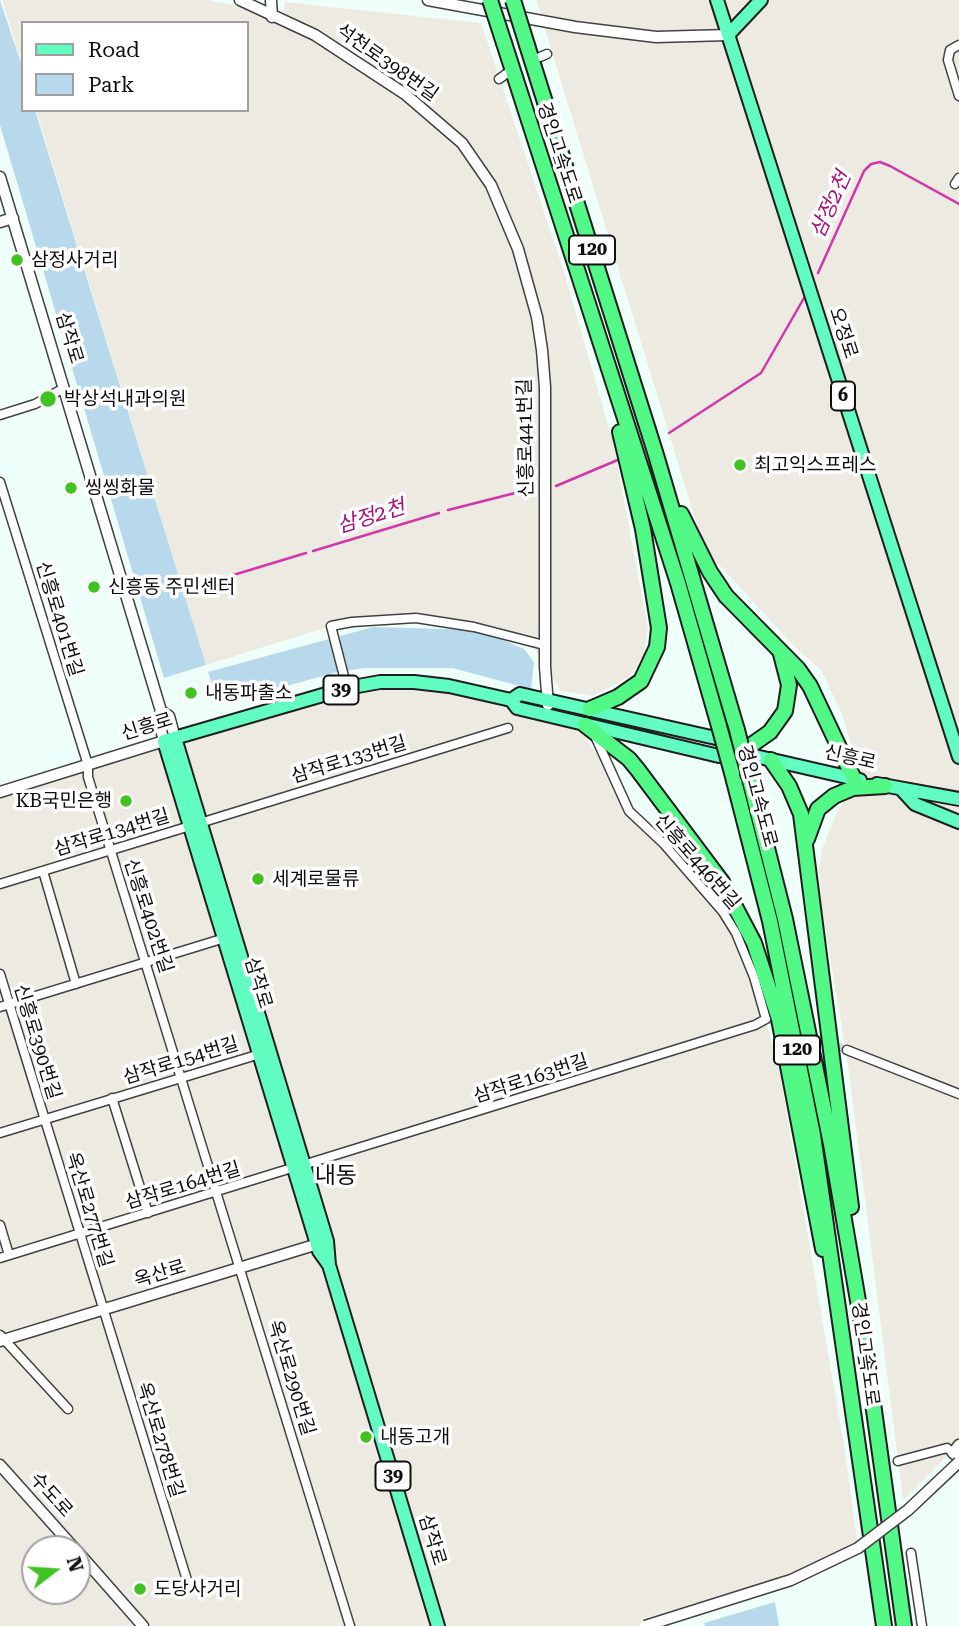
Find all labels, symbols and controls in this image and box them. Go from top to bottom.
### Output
street label: 석천로398번길 [332,19,442,107]
legend [21,21,248,112]
text: Road [88,38,140,62]
text: Park [88,73,134,97]
street label: 경인고속도로 [532,100,586,206]
water label: 삼정2천 [805,168,857,242]
road number: 120 [569,236,615,264]
place label: 삼정사거리 [31,249,118,271]
marker: 삼정사거리 [9,252,25,268]
street label: 오정로 [824,305,862,361]
street label: 삼작로 [50,310,88,366]
street label: 신흥로441번길 [514,378,538,498]
road number: 6 [831,382,855,410]
place label: 박상석내과의원 [64,388,186,410]
marker: 박상석내과의원 [38,389,58,409]
place label: 최고익스프레스 [754,454,876,476]
marker: 최고익스프레스 [732,457,748,473]
place label: 씽씽화물 [85,477,155,499]
marker: 씽씽화물 [63,480,79,496]
water label: 삼정2천 [334,495,408,539]
street label: 신흥로401번길 [31,559,87,679]
place label: 신흥동 주민센터 [108,576,235,598]
marker: 신흥동 주민센터 [86,579,102,595]
road number: 39 [324,676,358,704]
place label: 내동파출소 [205,682,292,704]
marker: 내동파출소 [183,685,199,701]
street label: 신흥로 [119,708,175,746]
street label: 삼작로133번길 [289,732,409,788]
street label: 신흥로 [822,741,878,775]
street label: 경인고속도로 [732,742,782,850]
place label: KB국민은행 [16,790,112,812]
marker: KB국민은행 [118,793,134,809]
street label: 삼작로134번길 [52,805,172,861]
street label: 신흥로446번길 [649,809,745,915]
street label: 신흥로402번길 [119,856,177,976]
place label: 세계로물류 [272,868,359,890]
marker: 세계로물류 [250,871,266,887]
street label: 삼작로 [239,955,277,1011]
street label: 신흥로390번길 [9,982,65,1102]
street label: 삼작로154번길 [121,1033,241,1089]
road number: 120 [774,1036,820,1064]
street label: 삼작로163번길 [471,1050,591,1108]
street label: 옥산로277번길 [61,1150,117,1270]
street label: 삼작로164번길 [123,1158,243,1214]
district label: 내동 [315,1162,357,1190]
street label: 옥산로 [132,1255,188,1293]
street label: 경인고속도로 [846,1300,884,1408]
street label: 옥산로290번길 [263,1318,319,1438]
street label: 옥산로278번길 [132,1380,188,1500]
place label: 내동고개 [380,1426,450,1448]
marker: 내동고개 [358,1429,374,1445]
road number: 39 [376,1462,410,1490]
street label: 수도로 [25,1468,77,1522]
street label: 삼작로 [413,1512,451,1568]
north arrow [21,1535,91,1605]
text: N [62,1554,88,1575]
place label: 도당사거리 [154,1578,241,1600]
marker: 도당사거리 [132,1581,148,1597]

